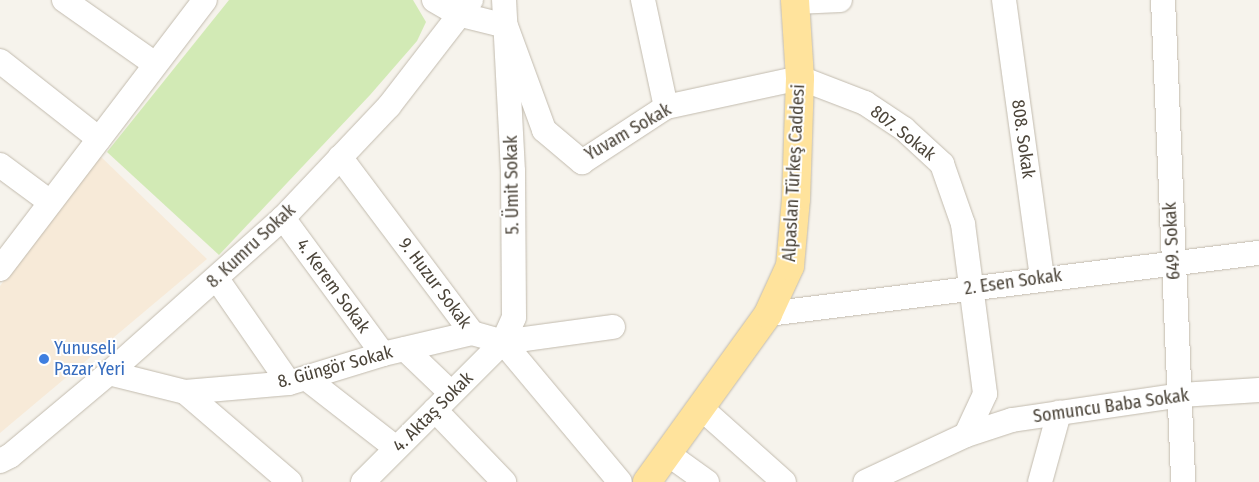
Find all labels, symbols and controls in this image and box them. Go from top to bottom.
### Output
street label: Alpaslan Türkeş Caddesi [779,84,809,262]
street label: 808. Sokak [1007,98,1039,180]
street label: Yuvam Sokak [581,99,675,165]
street label: 807. Sokak [866,101,940,165]
street label: 5. Ümit Sokak [500,135,524,235]
street label: 8. Kumru Sokak [202,199,300,293]
street label: 649. Sokak [1159,202,1185,280]
street label: 9. Huzur Sokak [394,233,476,333]
street label: 4. Kerem Sokak [292,235,374,337]
street label: 2. Esen Sokak [963,264,1063,300]
place label: Yunuseli Pazar Yeri [54,338,125,380]
street label: 8. Güngör Sokak [275,341,395,393]
marker: Yunuseli Pazar Yeri [38,353,50,365]
street label: 4. Aktaş Sokak [388,367,478,457]
street label: Somuncu Baba Sokak [1032,384,1190,428]

